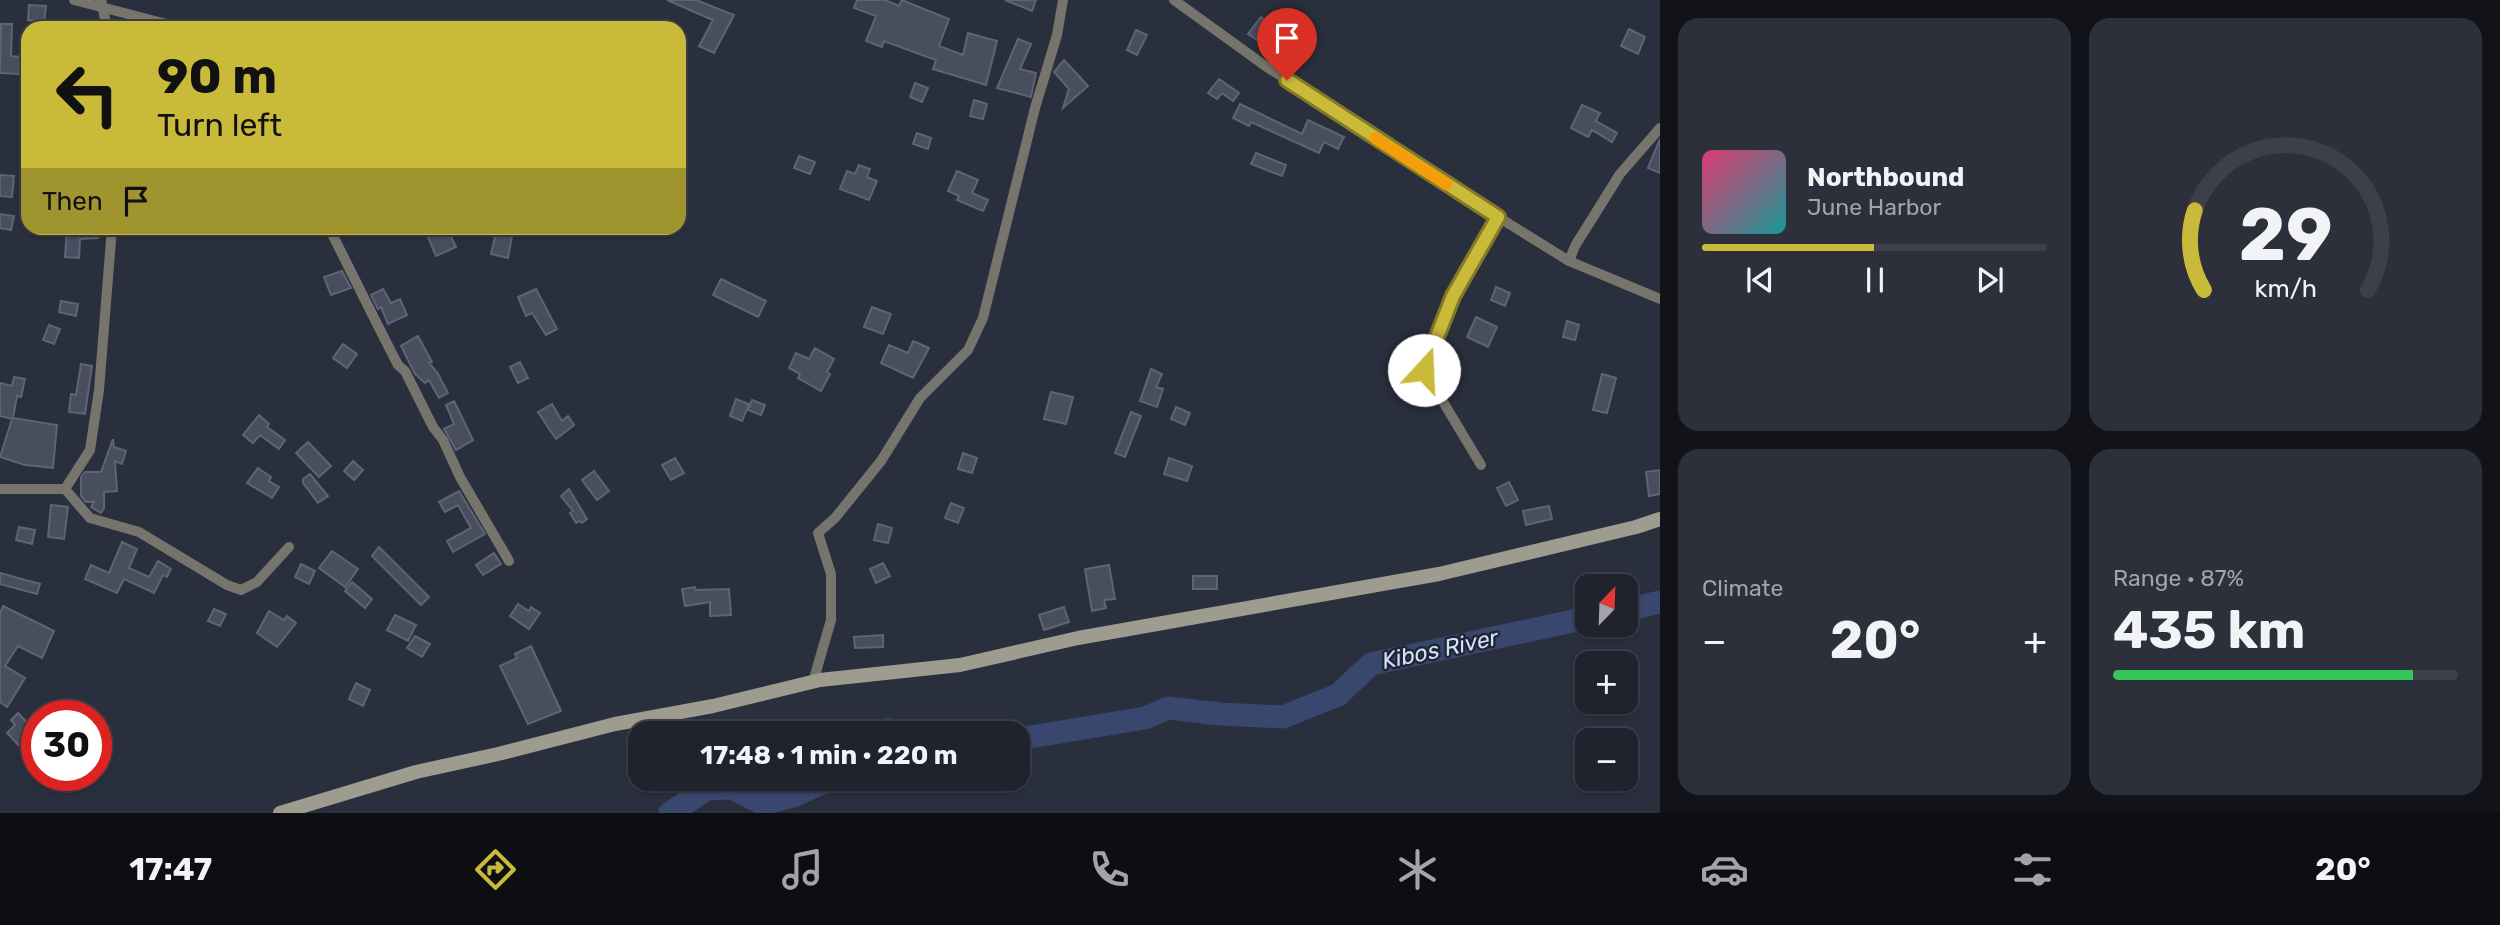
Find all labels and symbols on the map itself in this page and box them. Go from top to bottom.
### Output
pin [1257,8,1317,80]
position arrow [1387,333,1461,407]
north arrow [1575,574,1638,637]
water label: Kibos River [1379,623,1502,675]
speed limit sign: 30 [21,700,112,791]

